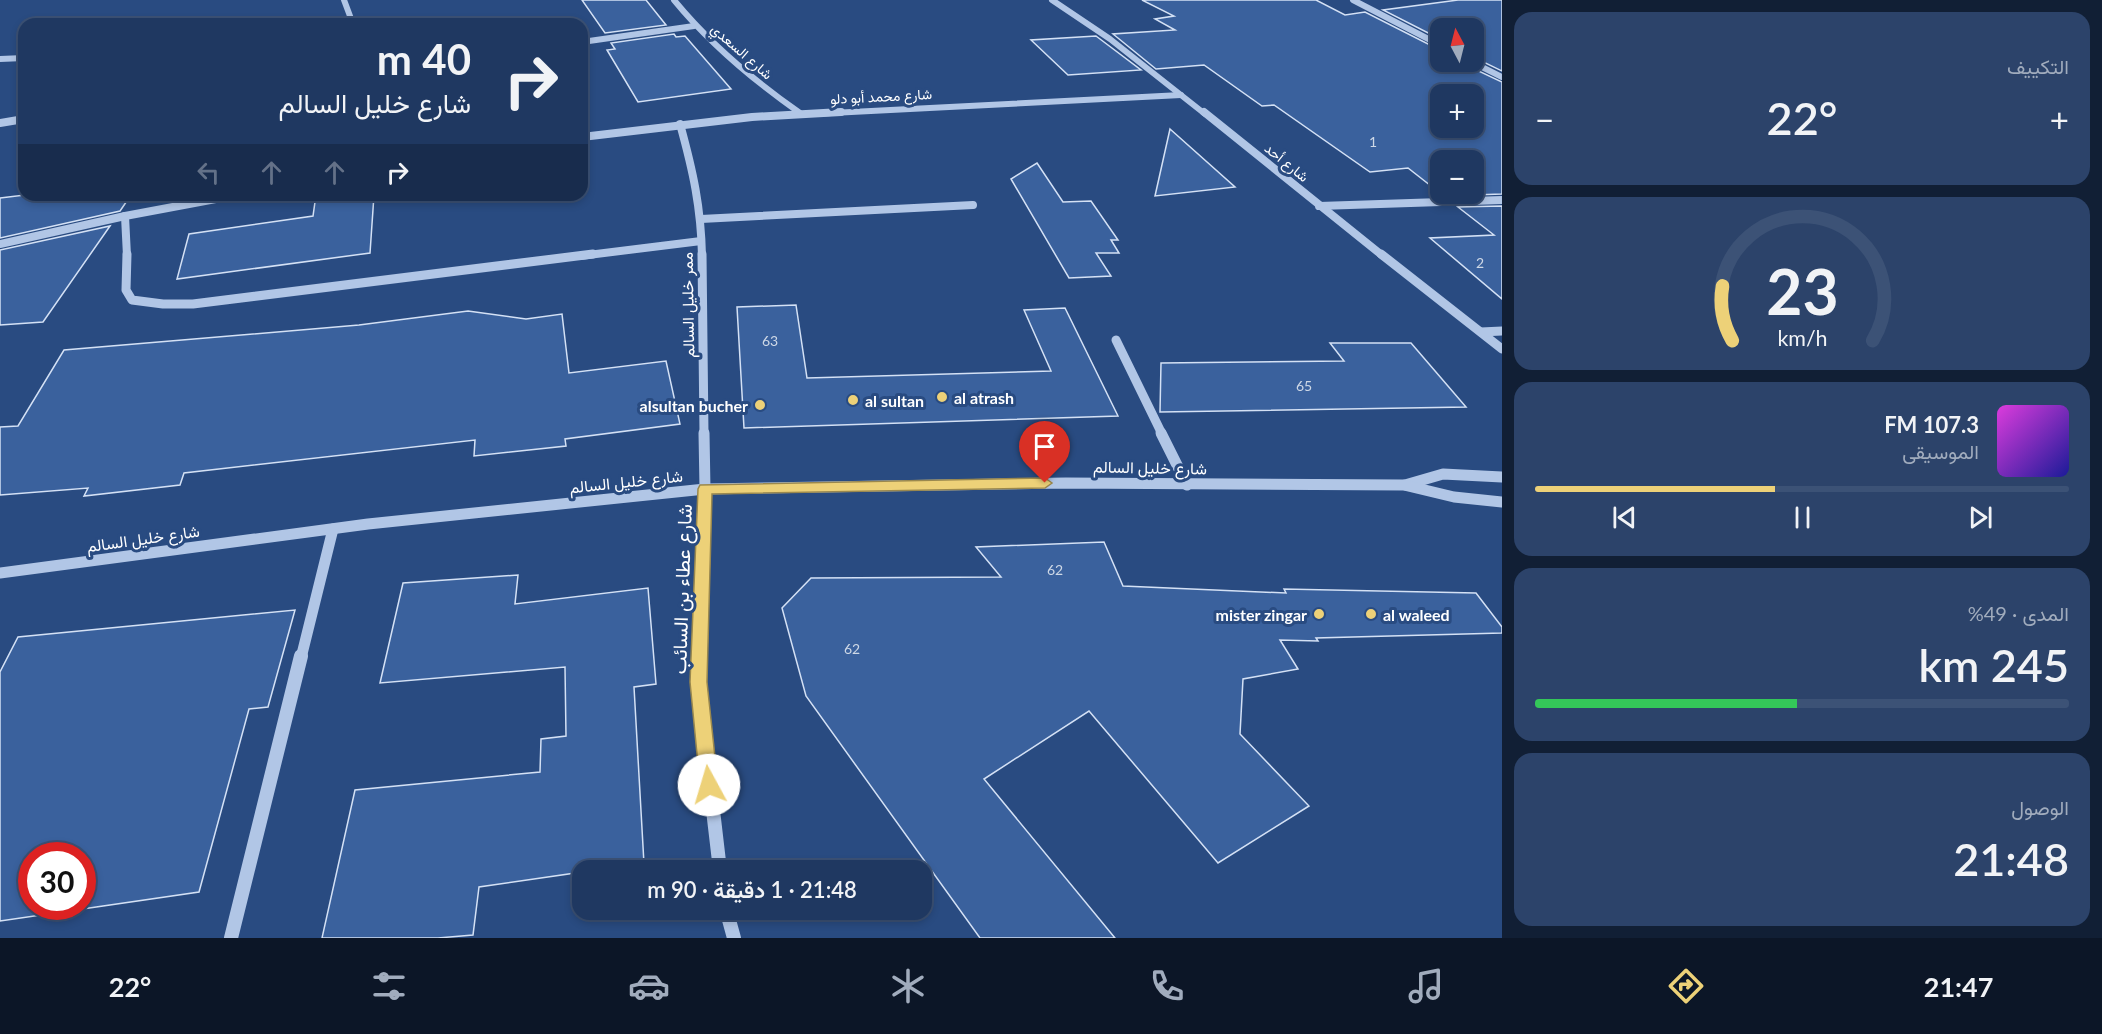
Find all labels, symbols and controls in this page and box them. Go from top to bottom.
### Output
north arrow [1430,18,1484,72]
map controls [1430,18,1484,204]
street label: شارع السعدي [705,20,776,85]
text: 40 m [377,34,471,84]
icon: right [492,42,570,120]
text: التكييف [2007,54,2069,78]
button: + [1430,84,1484,138]
street label: شارع محمد أبو دلو [830,85,933,110]
text: شارع خليل السالم [279,86,471,119]
text: 22° [1767,91,1837,145]
text: − [1535,99,1554,139]
text: + [2050,99,2069,139]
house number: 1 [1369,133,1377,150]
street label: شارع أحد [1260,139,1312,187]
button: − [1430,150,1484,204]
icon: left [192,156,225,189]
icon: ahead [255,156,288,189]
icon: ahead [318,156,351,189]
icon: right [381,156,414,189]
street label: ممر خليل السالم [677,252,699,358]
text: 23 [1766,253,1838,328]
house number: 2 [1476,254,1484,271]
text: km/h [1777,325,1827,351]
house number: 63 [762,332,778,349]
house number: 65 [1296,377,1312,394]
place label: al atrash [954,388,1014,407]
marker: al atrash [935,390,949,404]
place label: al sultan [865,391,924,410]
marker: al sultan [846,393,860,407]
place label: alsultan bucher [640,396,748,415]
marker: alsultan bucher [753,398,767,412]
text: 107.3 FM [1884,411,1979,438]
pin [1019,421,1070,483]
icon: arrive [1028,430,1061,463]
text: الموسيقى [1902,439,1979,463]
street label: شارع خليل السالم [1093,457,1207,480]
street label: شارع خليل السالم [568,466,684,499]
icon: previous [1608,501,1641,534]
icon: pause [1786,501,1819,534]
icon: next [1964,501,1997,534]
street label: شارع عطاء بن السائب [666,503,699,675]
street label: شارع خليل السالم [85,521,201,558]
house number: 62 [1047,561,1063,578]
text: المدى · 49% [1968,601,2069,625]
place label: mister zingar [1216,605,1307,624]
place label: al waleed [1383,605,1450,624]
marker: mister zingar [1312,607,1326,621]
marker: al waleed [1364,607,1378,621]
text: 245 km [1919,638,2069,692]
house number: 62 [844,640,860,657]
position arrow [677,753,741,817]
text: الوصول [2011,795,2069,819]
text: 21:48 [1953,832,2069,886]
speed limit sign: 30 [18,842,96,920]
text: 21:48 · 1 دقيقة · 90 m [647,876,857,903]
icon: filters [368,965,410,1007]
icon: car [628,965,670,1007]
icon: climate [887,965,929,1007]
icon: phone [1146,965,1188,1007]
icon: music [1405,965,1447,1007]
icon: directions [1665,965,1707,1007]
text: 22° [109,970,151,1003]
text: 21:47 [1924,970,1993,1003]

